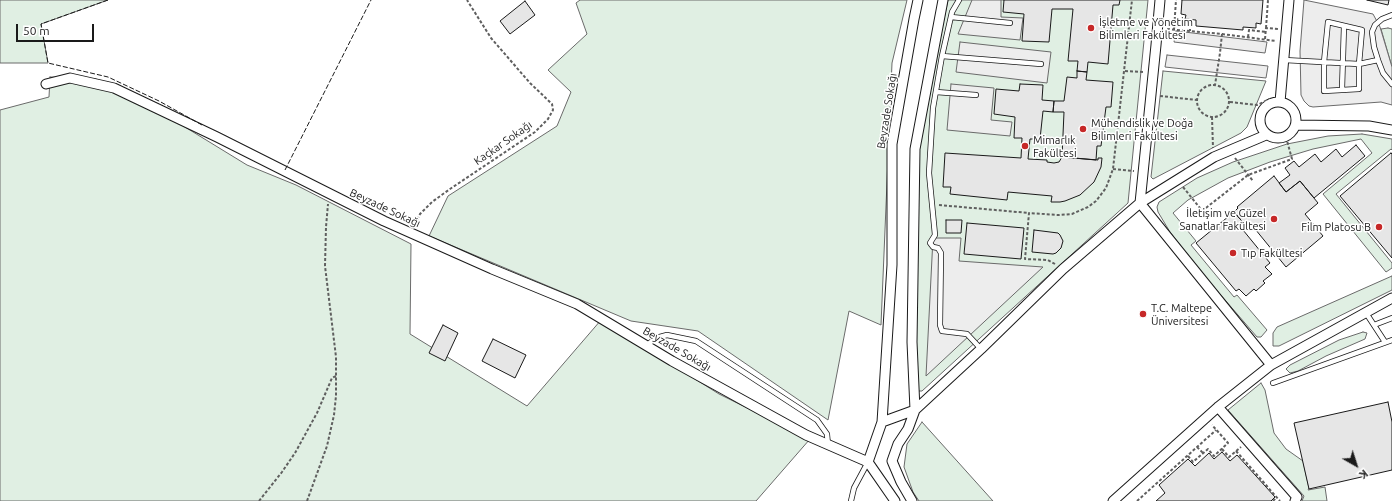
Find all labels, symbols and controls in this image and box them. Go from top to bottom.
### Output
place label: İşletme ve Yönetim Bilimleri Fakültesi [1099,15,1193,41]
scale bar [18,16,96,42]
marker: İşletme ve Yönetim Bilimleri Fakültesi [1086,23,1096,33]
text: 50 m [23,24,50,37]
street label: Beyzade Sokağı [874,72,900,150]
place label: Mühendislik ve Doğa Bilimleri Fakültesi [1091,116,1193,142]
street label: Kaçkar Sokağı [471,118,535,168]
marker: Mühendislik ve Doğa Bilimleri Fakültesi [1078,124,1088,134]
place label: Mimarlık Fakültesi [1033,133,1077,159]
marker: Mimarlık Fakültesi [1020,141,1030,151]
street label: Beyzade Sokağı [348,186,422,230]
place label: İletişim ve Güzel Sanatlar Fakültesi [1180,206,1266,232]
marker: İletişim ve Güzel Sanatlar Fakültesi [1269,214,1279,224]
place label: Film Platosu B [1301,220,1371,234]
marker: Film Platosu B [1374,222,1384,232]
place label: Tıp Fakültesi [1241,246,1303,260]
marker: Tıp Fakültesi [1228,248,1238,258]
place label: T.C. Maltepe Üniversitesi [1151,301,1212,327]
marker: T.C. Maltepe Üniversitesi [1138,309,1148,319]
street label: Beyzade Sokağı [641,324,713,374]
north arrow [1336,445,1376,485]
text: K [1357,467,1370,481]

